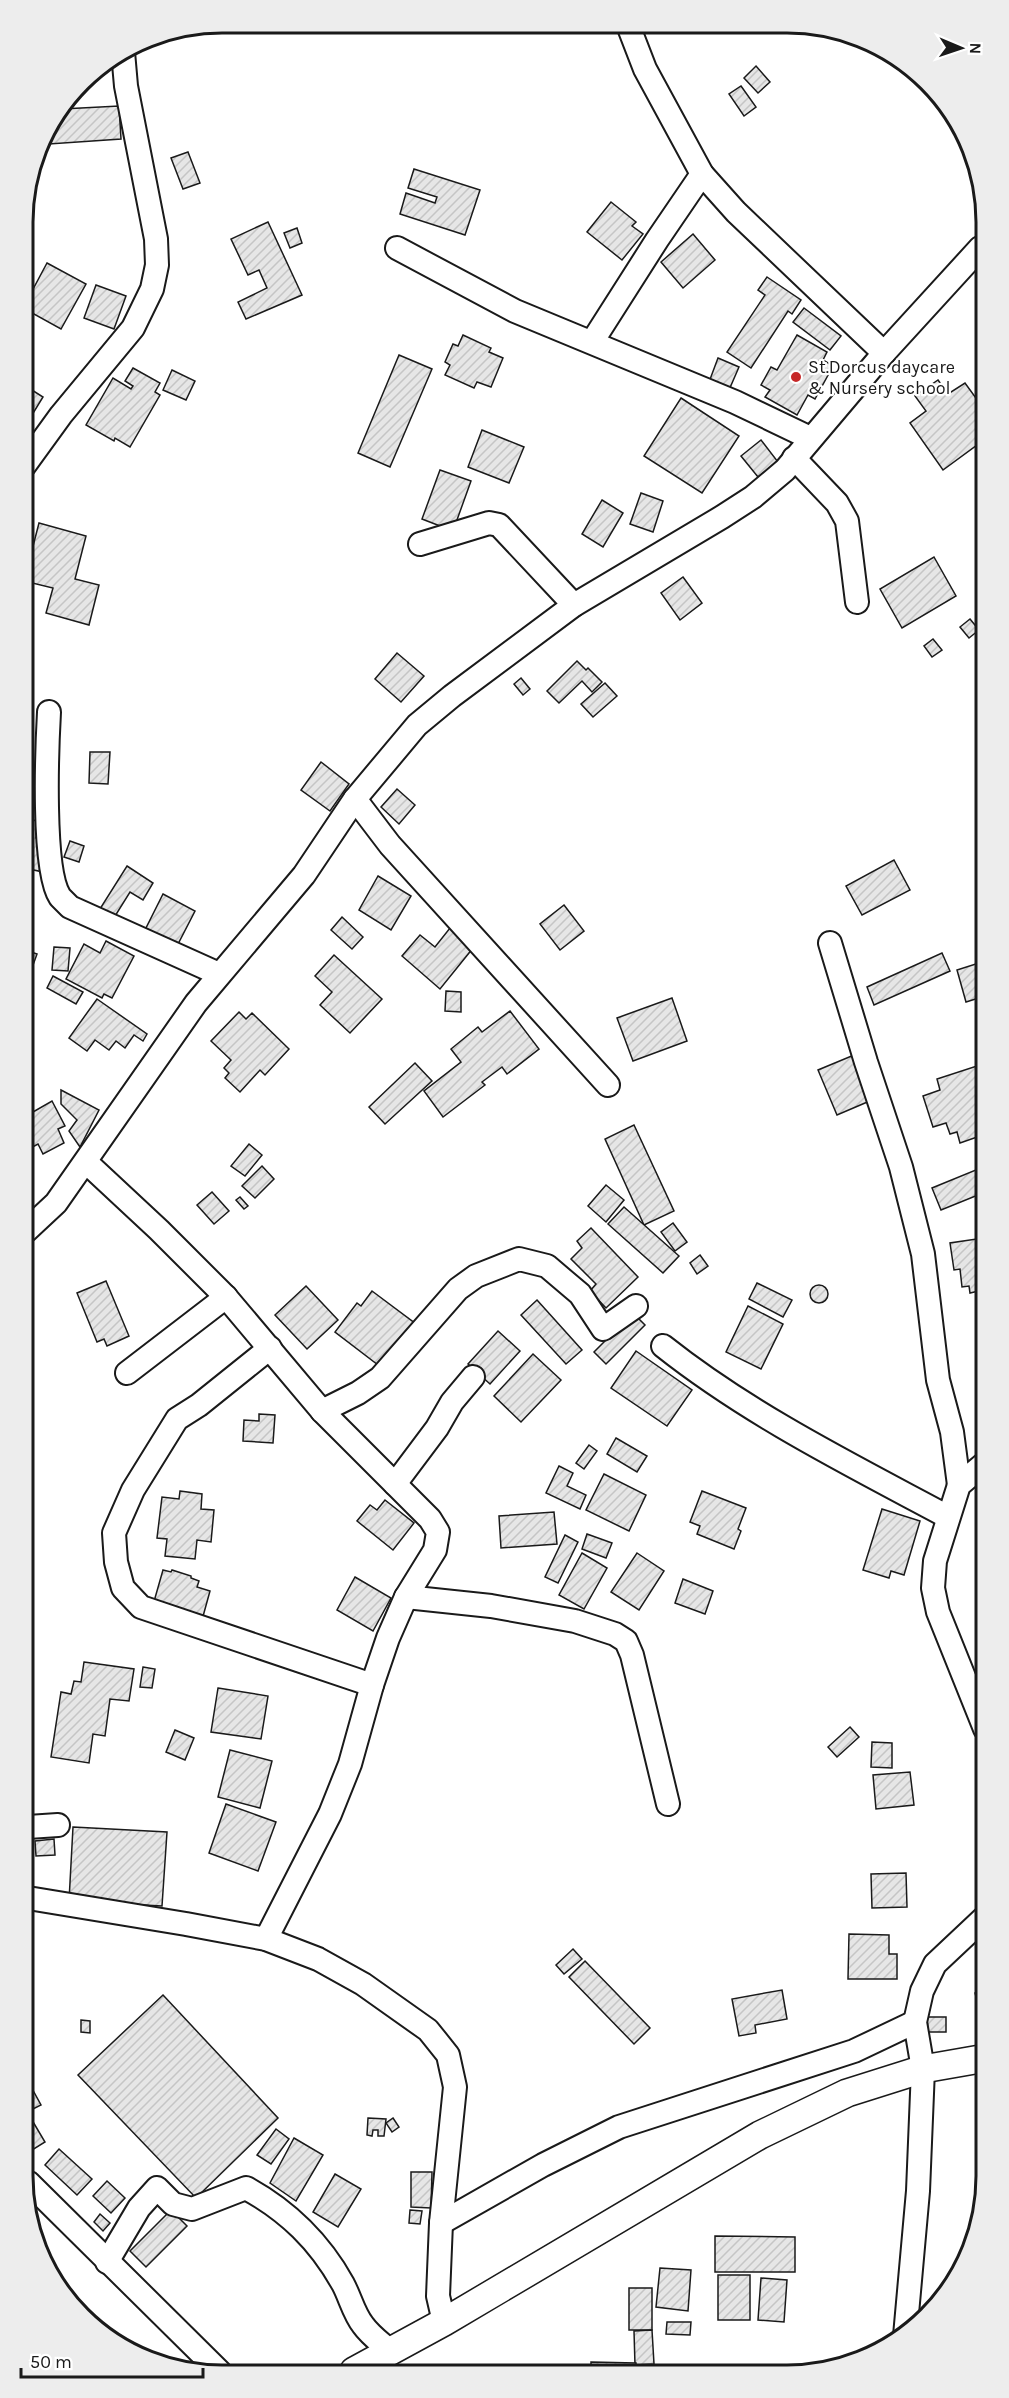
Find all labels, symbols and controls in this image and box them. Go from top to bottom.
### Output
north arrow [931,18,991,78]
text: N [966,42,985,55]
place label: St.Dorcus daycare & Nursery school [808,356,955,399]
marker: St.Dorcus daycare & Nursery school [789,370,803,384]
scale bar [21,2341,202,2379]
text: 50 m [30,2351,72,2373]

